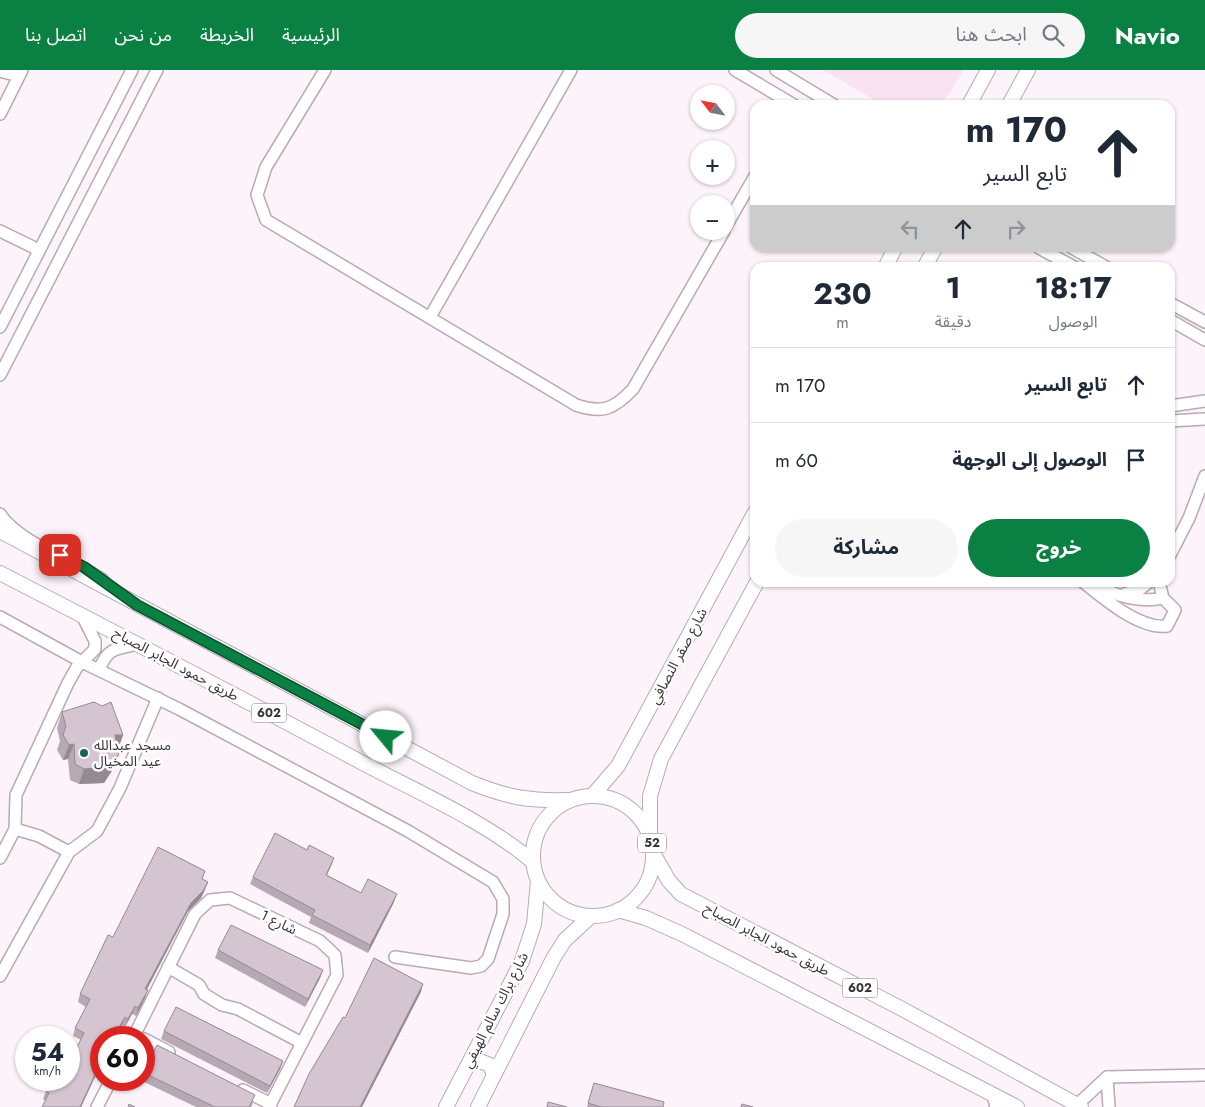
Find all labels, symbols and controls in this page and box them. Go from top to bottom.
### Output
search box [735,13,1085,58]
text: Navio [1115,18,1180,53]
text: ابحث هنا [956,21,1027,48]
icon: search [1039,21,1067,49]
text: اتصل بنا [25,22,87,48]
text: من نحن [115,22,172,48]
text: الخريطة [200,22,254,48]
text: الرئيسية [282,22,340,48]
north arrow [690,85,735,130]
map controls [690,85,735,240]
text: 170 m [966,105,1067,155]
icon: ahead [1085,120,1150,185]
button: + [690,140,735,185]
text: تابع السير [983,157,1067,189]
button: − [690,195,735,240]
icon: left [896,215,924,243]
icon: ahead [949,215,977,243]
icon: right [1002,215,1030,243]
text: 1 [945,266,961,309]
text: 18:17 [1035,266,1112,309]
text: 230 [813,272,872,315]
text: دقيقة [935,310,971,333]
text: الوصول [1049,310,1097,333]
text: m [836,311,849,334]
text: تابع السير [1025,371,1107,398]
icon: ahead [1122,371,1150,399]
text: 170 m [775,372,825,399]
text: الوصول إلى الوجهة [952,446,1107,473]
icon: arrive [1122,446,1150,474]
text: 60 m [775,447,818,474]
button: مشاركة [775,519,958,577]
button: خروج [968,519,1150,577]
pin [39,534,81,576]
icon: arrive [46,541,74,569]
street label: شارع صقر النصافي [644,604,713,708]
street label: طريق حمود الجابر الصباح [109,622,242,707]
road number: 602 [252,704,286,722]
position arrow [359,710,411,762]
place label: مسجد عبدالله عيد المخيال [94,735,171,771]
marker: مسجد عبدالله عيد المخيال [78,747,90,759]
road number: 52 [638,834,666,852]
street label: طريق حمود الجابر الصباح [700,897,833,982]
street label: شارع 1 [257,905,300,940]
street label: شارع براك سالم الهيفي [457,949,534,1072]
road number: 602 [842,978,878,998]
speed limit sign: 60 [90,1026,155,1091]
text: 54 [31,1034,64,1070]
text: km/h [34,1062,61,1080]

